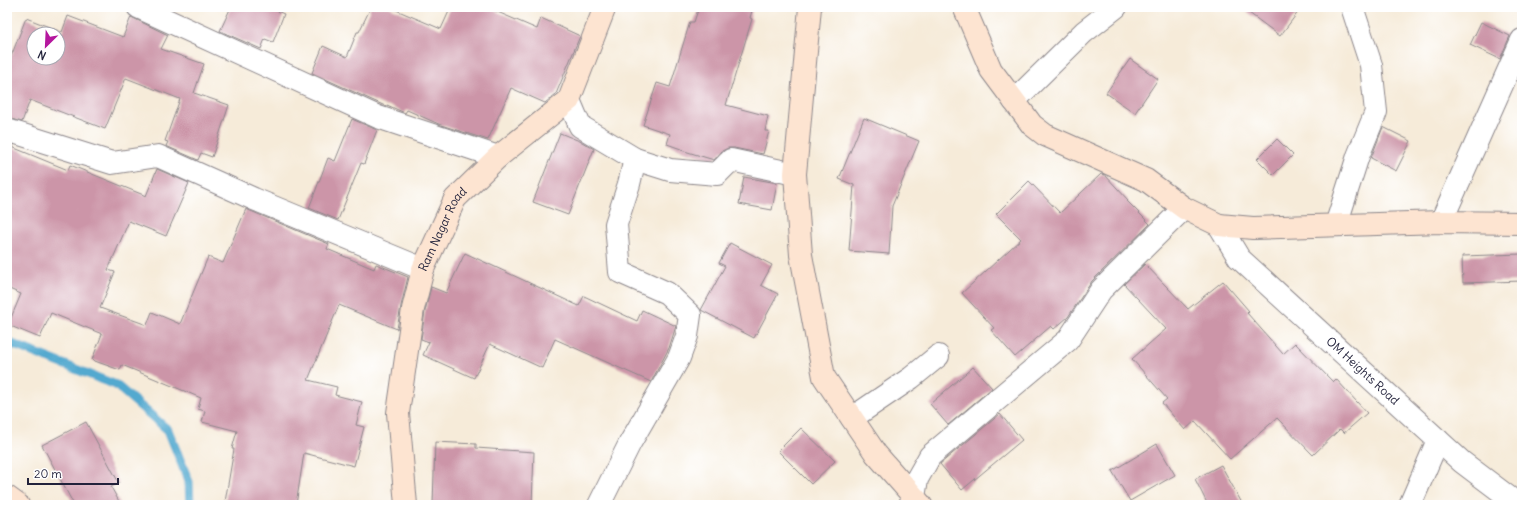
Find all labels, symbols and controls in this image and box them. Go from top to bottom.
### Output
north arrow [26,26,66,66]
text: N [36,47,48,63]
street label: Ram Nagar Road [415,184,470,274]
street label: OM Heights Road [1323,333,1402,408]
scale bar [28,460,118,486]
text: 20 m [34,466,62,481]

